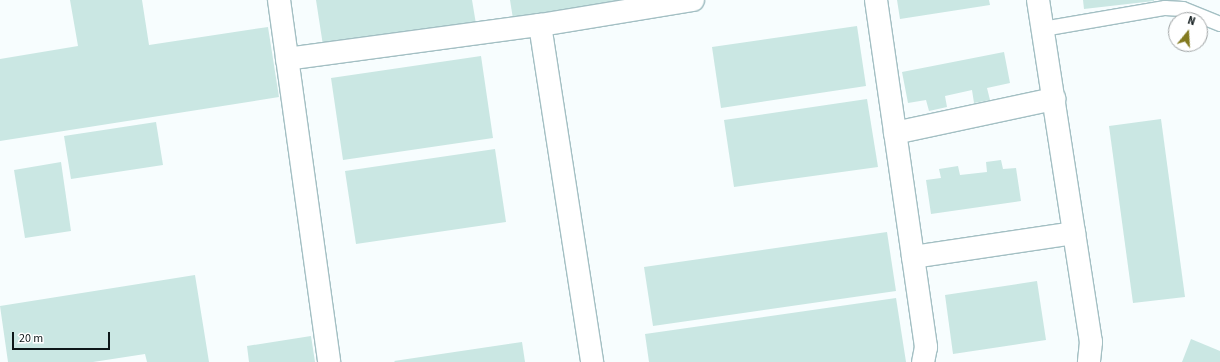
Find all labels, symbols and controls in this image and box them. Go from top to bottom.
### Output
north arrow [1168,12,1208,52]
text: N [1186,13,1197,29]
scale bar [14,324,112,350]
text: 20 m [19,330,43,347]

